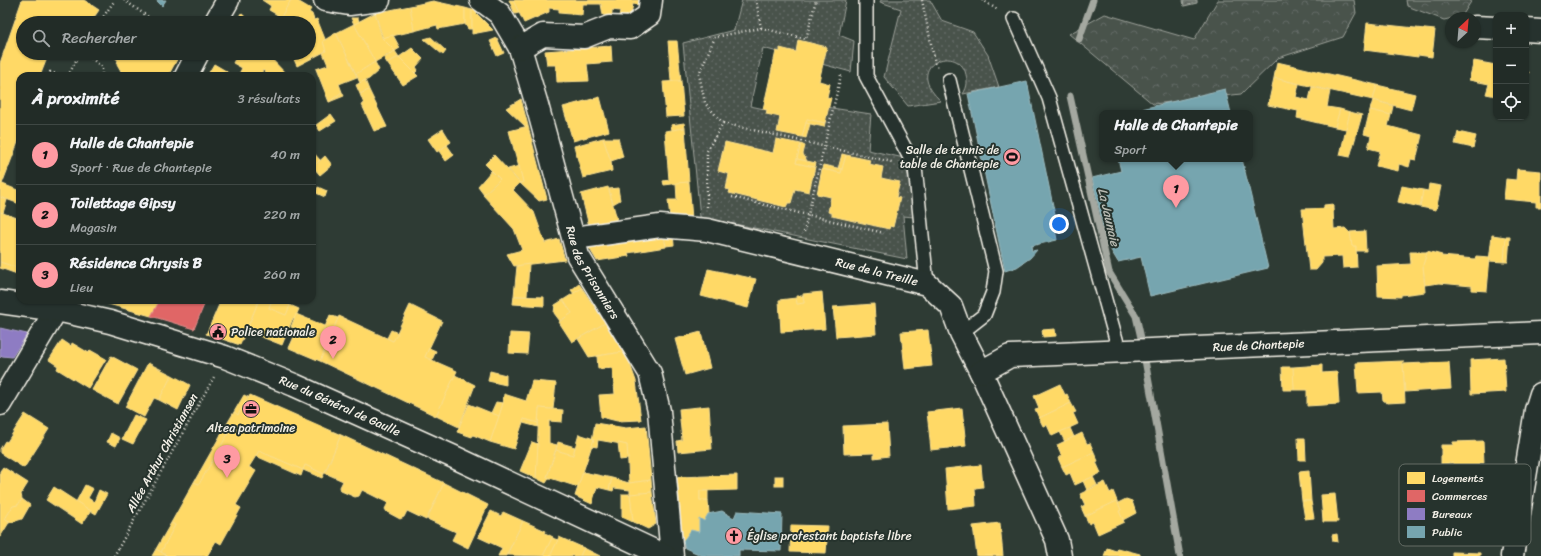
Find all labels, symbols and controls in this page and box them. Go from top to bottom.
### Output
north arrow [1445,12,1481,48]
map controls [1493,12,1529,120]
button: + [1493,12,1529,48]
search box [16,16,316,60]
text: Rechercher [62,25,137,51]
icon: search [30,27,52,49]
button: − [1493,48,1529,84]
text: À proximité [32,83,119,113]
button: locate [1493,84,1529,120]
text: 3 résultats [238,87,300,110]
popup [1099,110,1253,162]
text: Halle de Chantepie [1114,112,1238,138]
text: Halle de Chantepie [70,130,194,156]
text: Sport [1114,138,1146,161]
place label: Salle de tennis de table de Chantepie [900,139,999,175]
text: 1 [42,143,48,166]
text: 40 m [270,143,300,166]
sports icon: Salle de tennis de table de Chantepie [1002,147,1022,167]
text: Sport · Rue de Chantepie [70,156,212,179]
pin: 1 [1163,175,1189,208]
water label: La Jaunaie [1091,186,1127,250]
text: Toilettage Gipsy [70,190,175,216]
text: 2 [41,203,49,226]
text: 220 m [263,203,300,226]
your location [1049,214,1069,234]
text: Magasin [70,216,117,239]
street label: Rue des Prisonniers [559,223,626,324]
text: Résidence Chrysis B [70,250,202,276]
street label: Rue de la Treille [833,251,920,292]
text: 3 [41,263,49,286]
text: 260 m [264,263,300,286]
text: Lieu [70,276,93,299]
place label: Police nationale [231,321,315,343]
public building icon: Police nationale [208,322,228,342]
pin: 2 [320,326,346,359]
street label: Rue de Chantepie [1212,332,1305,358]
street label: Rue du Général de Gaulle [276,369,404,443]
street label: Allée Arthur Christiansen [119,389,204,518]
office icon: Altea patrimoine [241,399,261,419]
place label: Altea patrimoine [206,417,295,439]
pin: 3 [214,445,240,478]
legend [1399,464,1531,546]
text: Logements [1432,469,1484,488]
text: Commerces [1432,487,1488,506]
text: Bureaux [1432,505,1472,524]
text: Public [1432,523,1463,542]
place label: Église protestant baptiste libre [747,525,912,547]
church icon: Église protestant baptiste libre [724,526,744,546]

